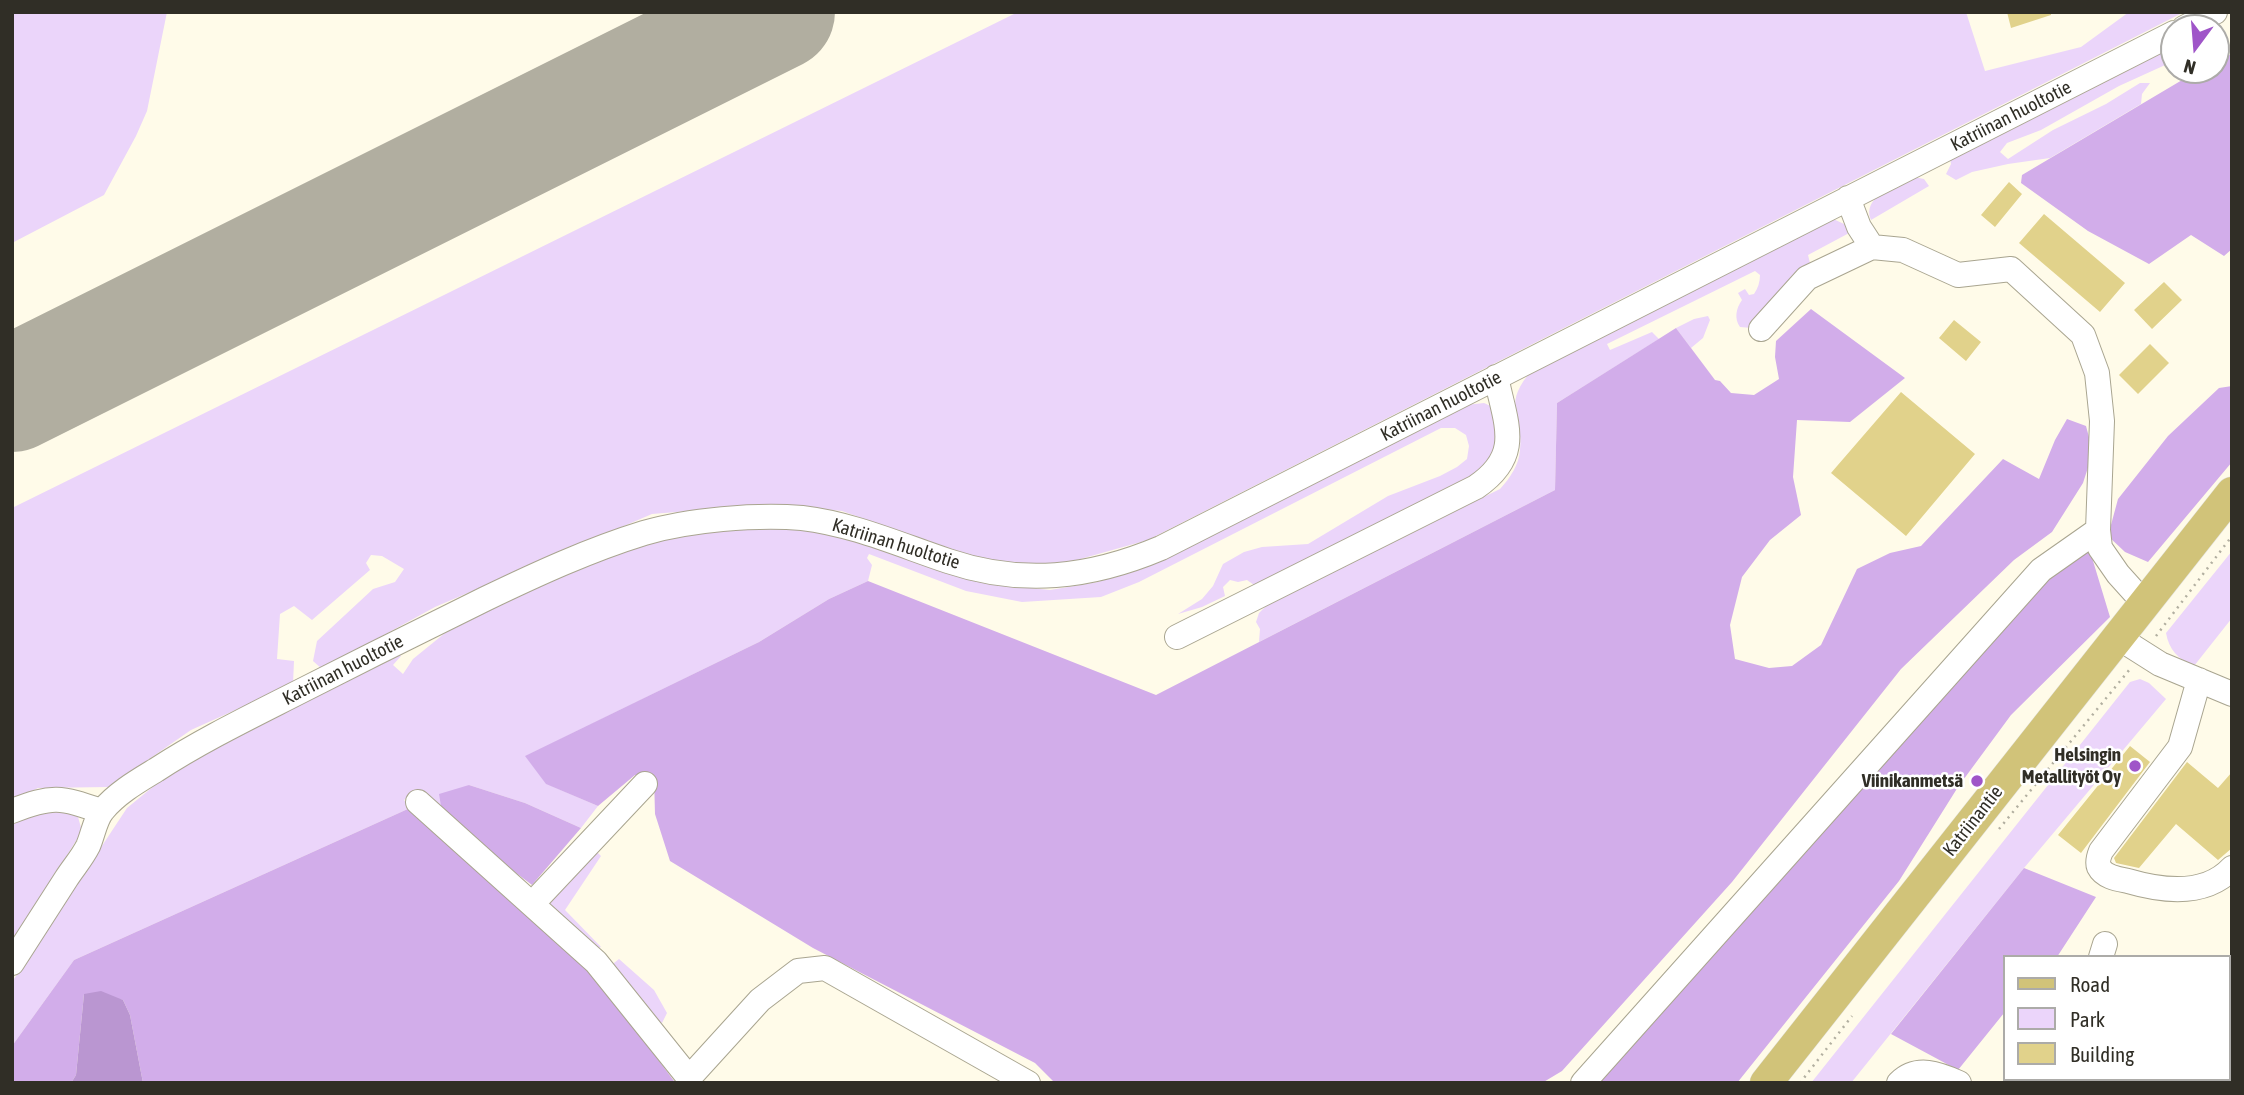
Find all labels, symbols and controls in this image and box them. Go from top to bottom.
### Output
north arrow [2160,14,2230,84]
text: N [2181,55,2198,79]
street label: Katriinan huoltotie [1947,76,2075,156]
street label: Katriinan huoltotie [1377,366,1505,446]
street label: Katriinan huoltotie [829,514,963,574]
street label: Katriinan huoltotie [279,630,407,710]
place label: Helsingin Metallityöt Oy [2022,744,2121,788]
marker: Helsingin Metallityöt Oy [2127,758,2143,774]
place label: Viinikanmetsä [1862,770,1963,792]
marker: Viinikanmetsä [1969,773,1985,789]
street label: Katriinantie [1938,781,2008,861]
legend [2002,955,2230,1081]
text: Road [2070,972,2110,996]
text: Park [2070,1007,2105,1031]
text: Building [2070,1042,2134,1066]

